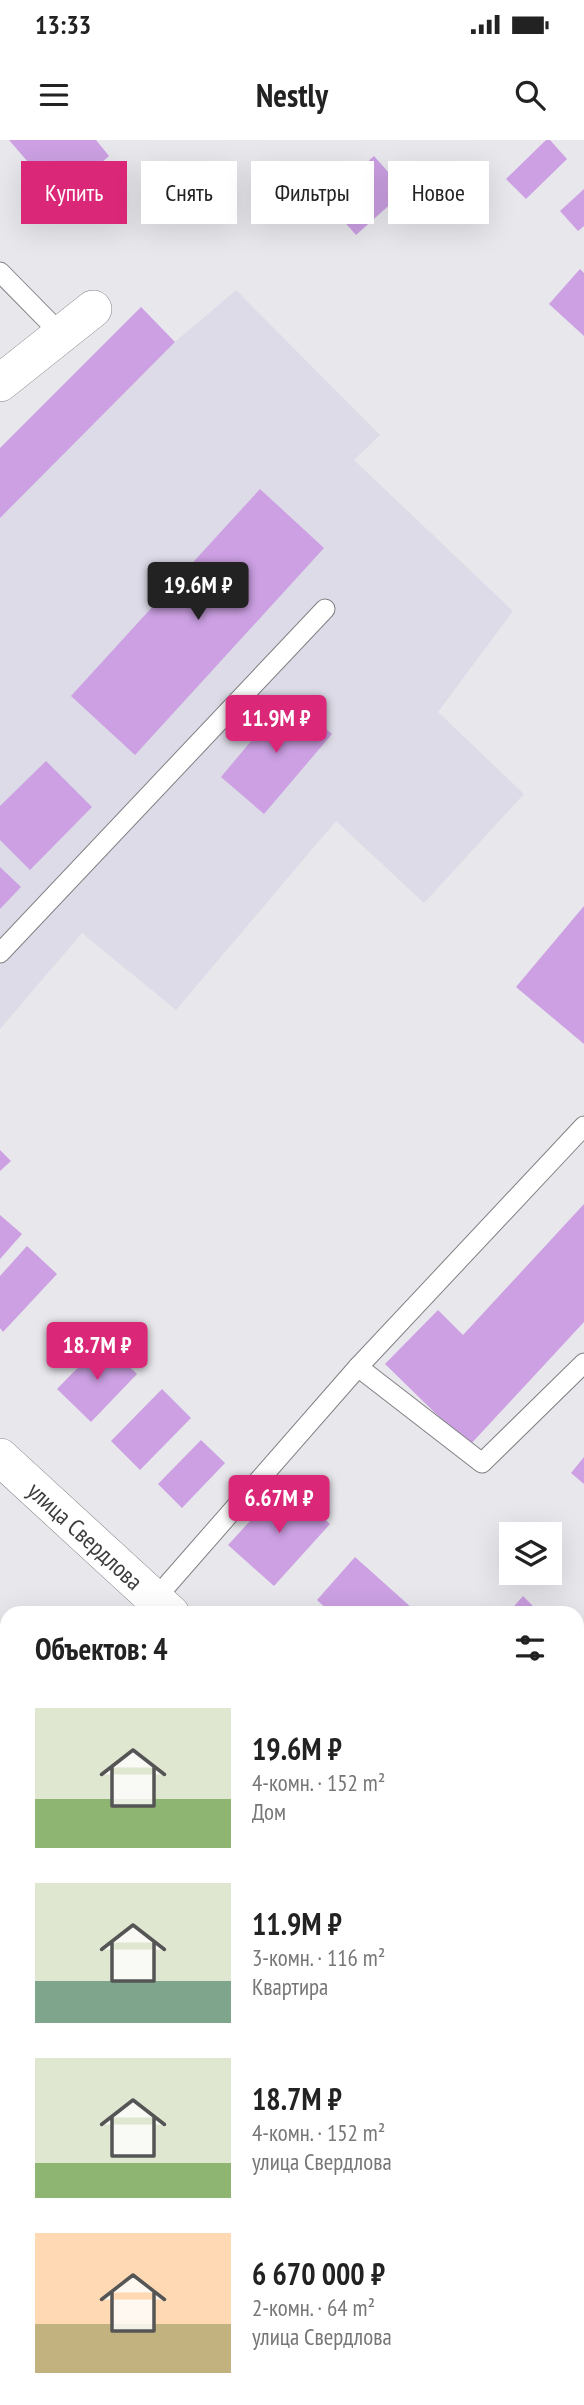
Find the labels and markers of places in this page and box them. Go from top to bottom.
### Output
pin: 19.6M ₽ [133,562,263,622]
pin: 11.9M ₽ [211,696,341,755]
pin: 18.7M ₽ [32,1322,162,1382]
pin: 6.67M ₽ [214,1476,344,1535]

